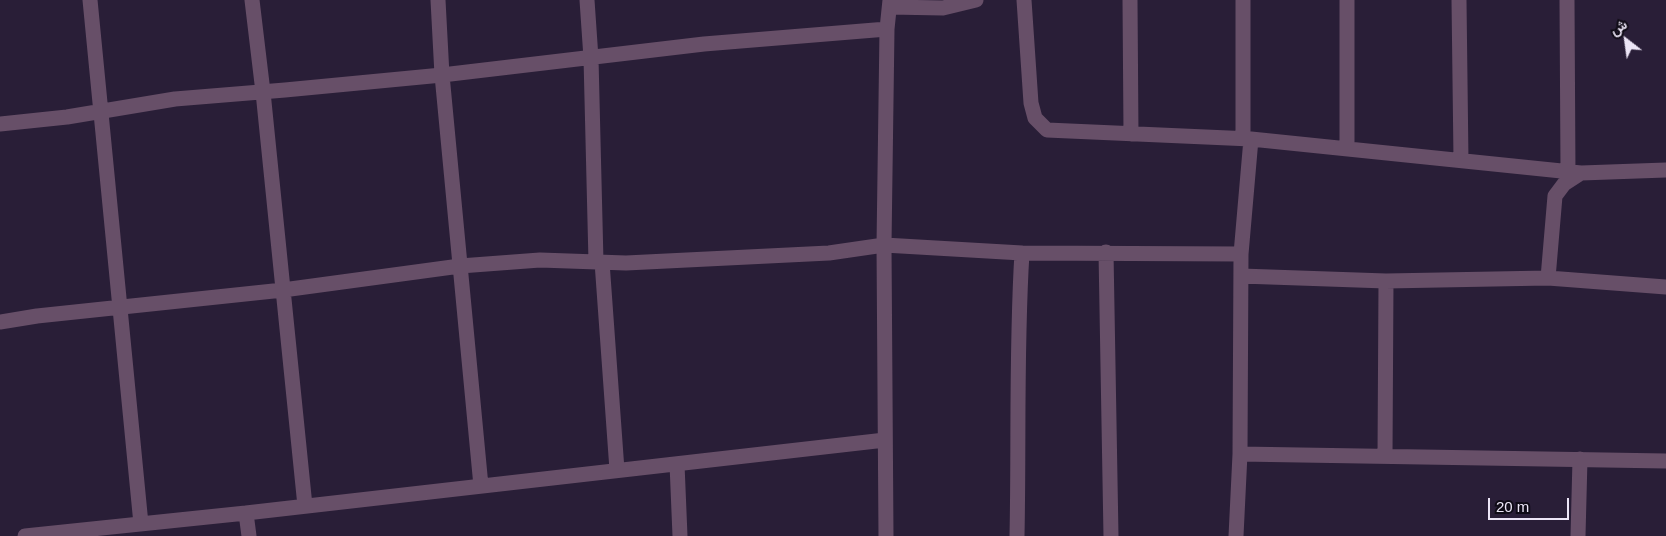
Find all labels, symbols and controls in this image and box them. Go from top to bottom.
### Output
north arrow [1601,15,1651,65]
text: ش [1607,16,1630,38]
scale bar [1491,488,1572,520]
text: 20 m [1496,498,1529,515]

